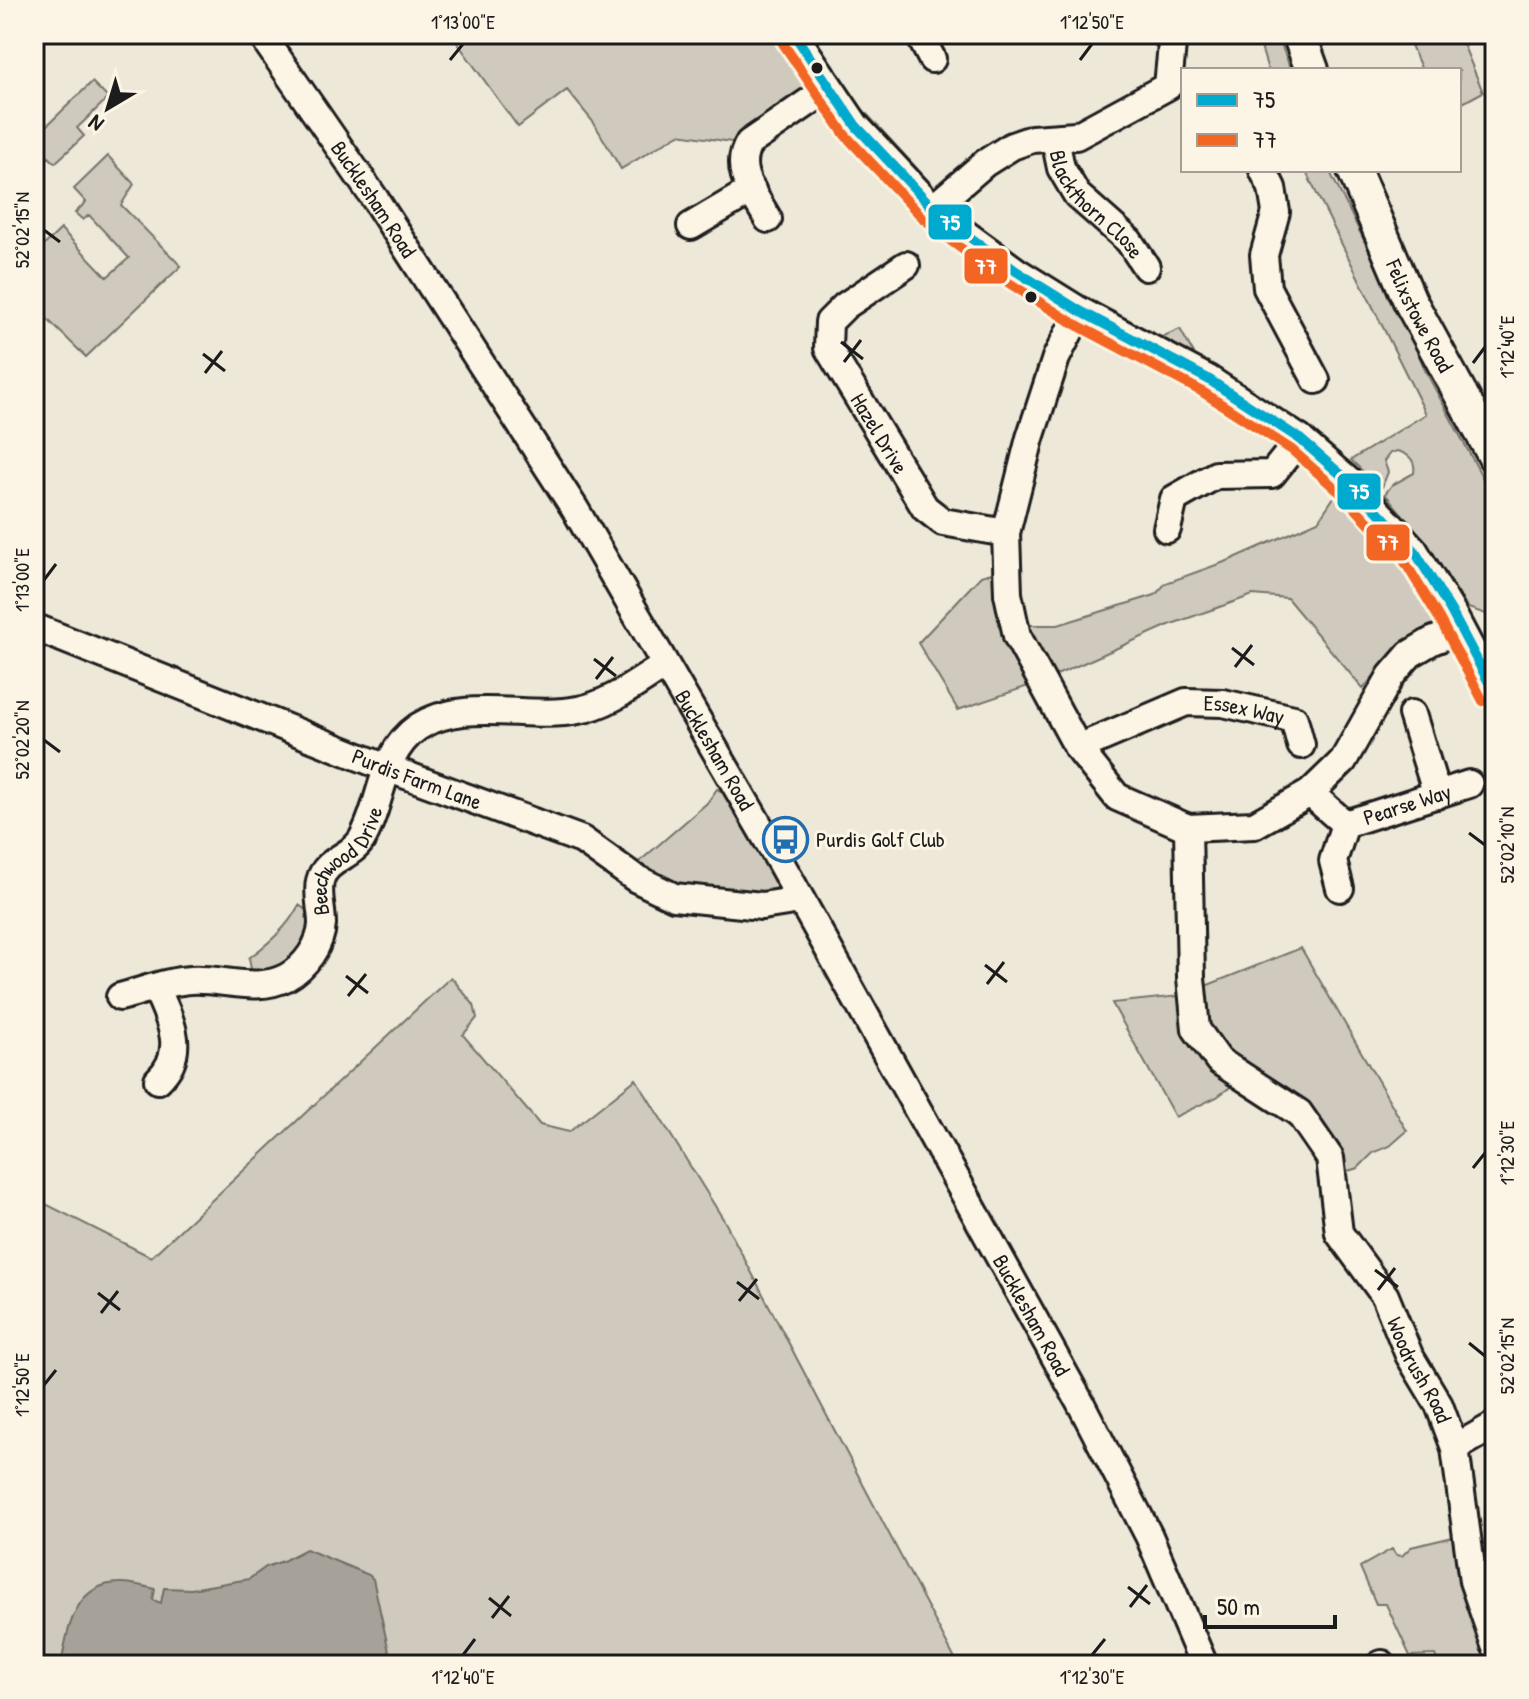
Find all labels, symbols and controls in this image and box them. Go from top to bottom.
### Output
text: 1°13'00"E [431,8,495,35]
text: 1°12'50"E [1060,8,1124,35]
unlabelled marker [809,60,825,76]
north arrow [68,68,148,148]
legend [1181,68,1461,172]
text: 75 [1253,83,1275,115]
text: N [82,108,110,139]
text: 77 [1253,123,1277,155]
street label: Bucklesham Road [324,135,424,264]
street label: Blackthorn Close [1043,147,1151,264]
text: 52°02'15"N [8,192,35,268]
line badge: 75 [927,203,973,241]
text: 75 [939,207,961,237]
line badge: 77 [963,247,1009,285]
text: 77 [974,251,997,281]
street label: Felixstowe Road [1379,254,1461,378]
unlabelled marker [1023,289,1039,305]
text: 1°12'40"E [1493,315,1520,379]
street label: Hazel Drive [844,387,916,480]
line badge: 75 [1336,472,1382,511]
text: 75 [1348,476,1370,506]
line badge: 77 [1365,523,1411,562]
text: 77 [1376,527,1399,557]
text: 1°13'00"E [8,548,35,612]
street label: Bucklesham Road [668,684,762,816]
street label: Essex Way [1203,687,1287,731]
text: 52°02'20"N [8,700,35,780]
street label: Purdis Farm Lane [348,741,486,817]
street label: Pearse Way [1360,776,1455,832]
street label: Beechwood Drive [304,802,389,917]
text: 52°02'10"N [1493,807,1520,883]
bus stop icon: Purdis Golf Club [761,815,809,863]
place label: Purdis Golf Club [816,824,945,854]
text: 1°12'30"E [1493,1121,1520,1185]
street label: Bucklesham Road [986,1249,1078,1382]
street label: Woodrush Road [1380,1312,1459,1427]
text: 52°02'15"N [1493,1318,1520,1394]
text: 1°12'50"E [8,1353,35,1417]
scale bar [1205,1579,1335,1629]
text: 50 m [1217,1590,1260,1622]
text: 1°12'40"E [431,1663,495,1690]
text: 1°12'30"E [1060,1663,1124,1690]

